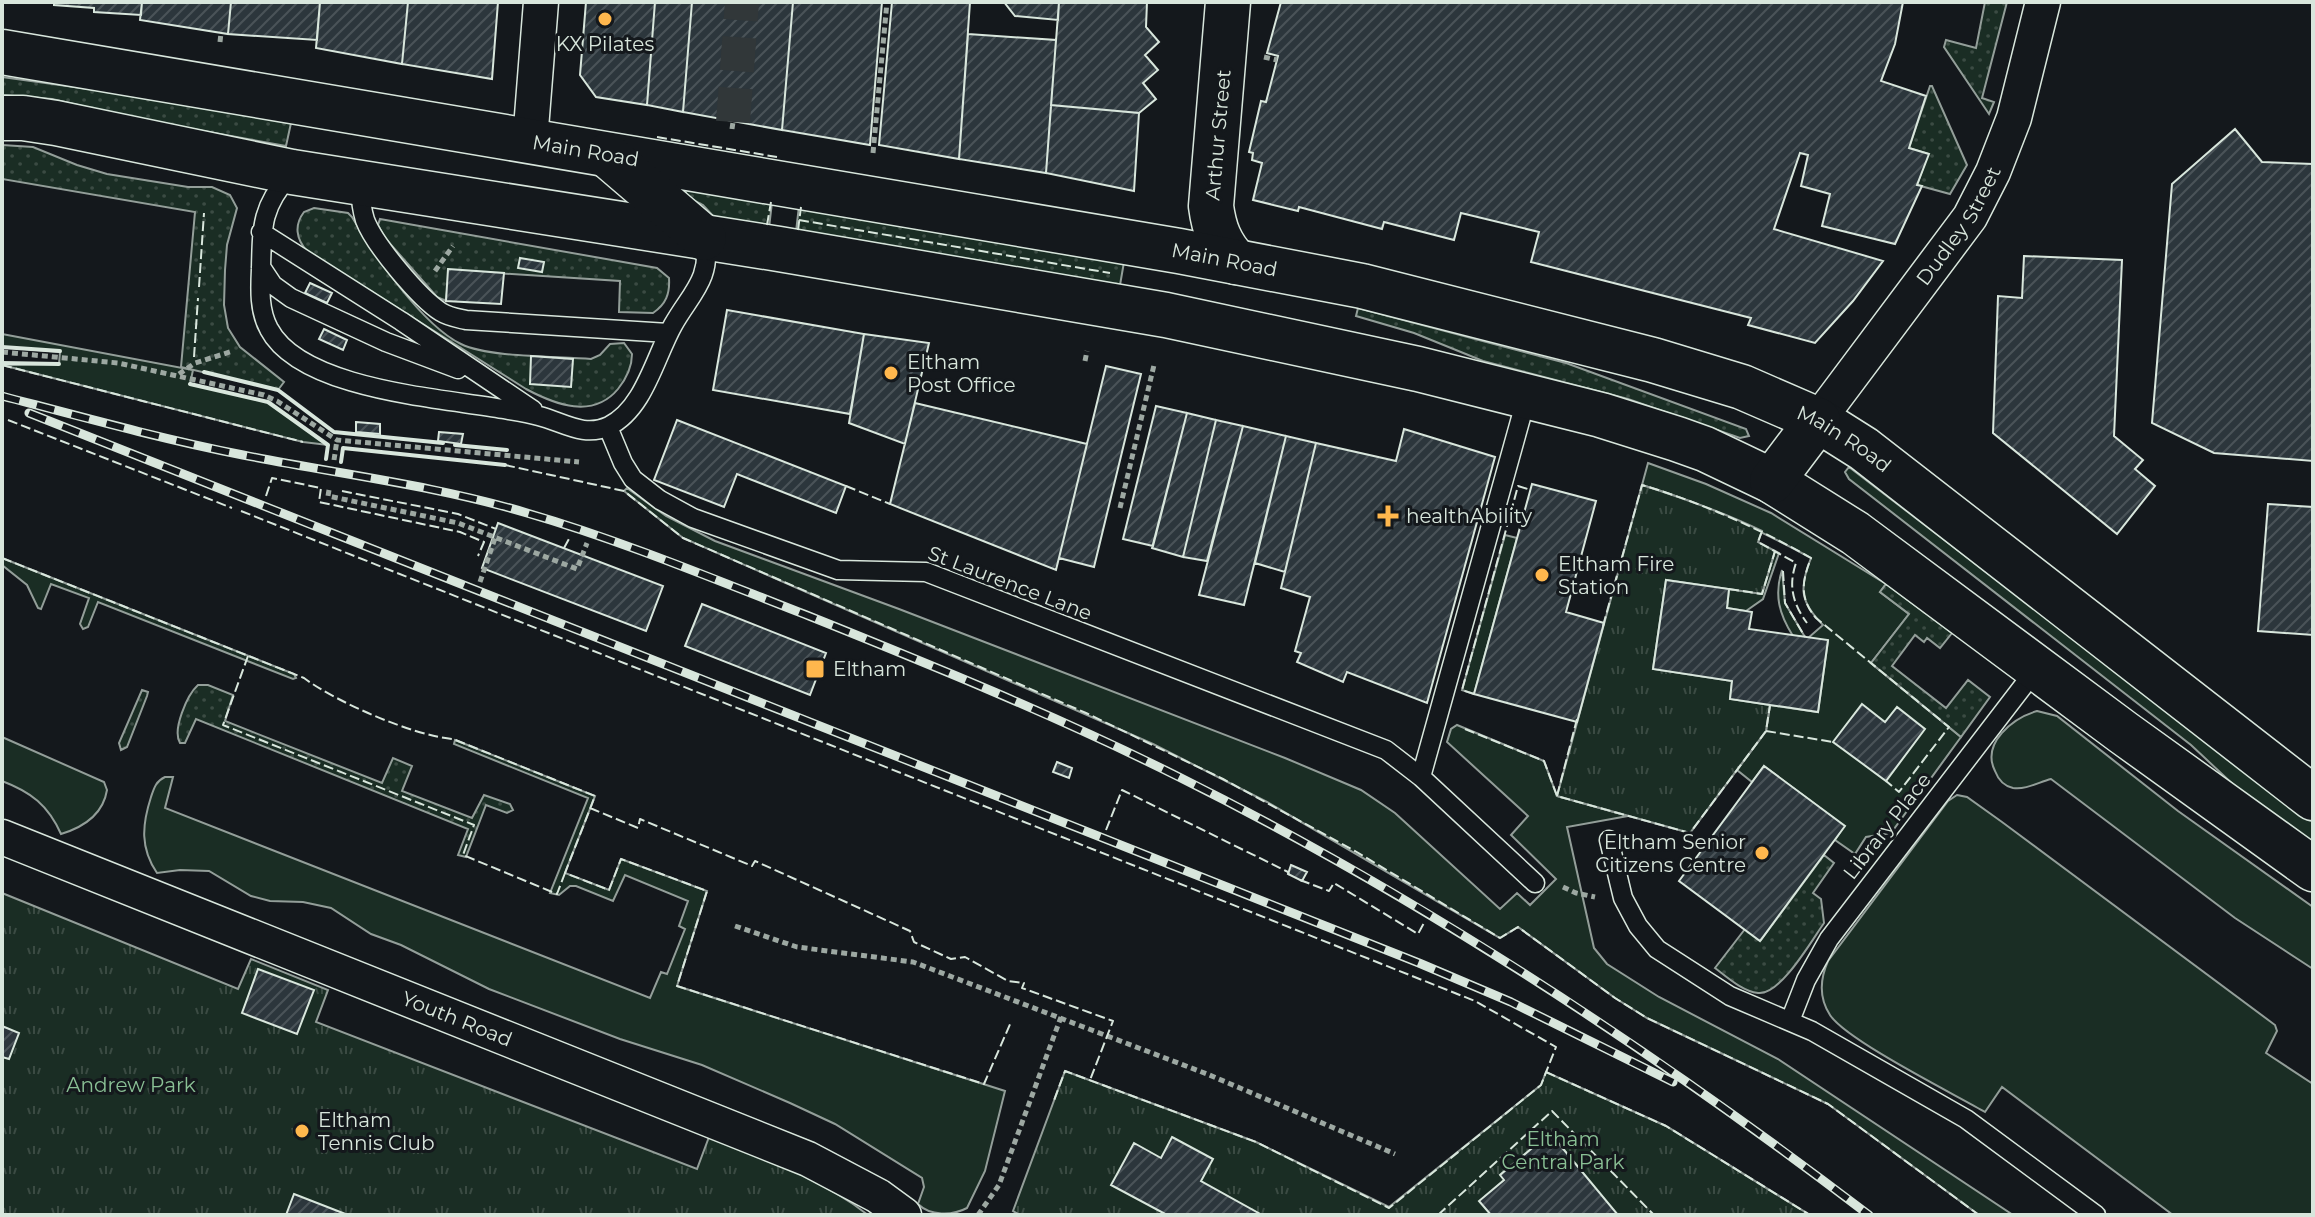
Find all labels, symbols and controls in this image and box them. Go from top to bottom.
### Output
marker: KX Pilates [596,10,614,28]
place label: KX Pilates [556,32,654,56]
street label: Arthur Street [1200,68,1236,202]
street label: Main Road [531,130,641,171]
street label: Dudley Street [1911,163,2006,290]
street label: Main Road [1169,238,1279,282]
place label: Eltham Post Office [907,350,1016,397]
marker: Eltham Post Office [882,364,900,382]
street label: Main Road [1793,400,1896,478]
place label: healthAbility [1406,504,1532,528]
marker: healthAbility [1377,505,1399,527]
street label: St Laurence Lane [925,541,1095,625]
place label: Eltham Fire Station [1558,552,1674,599]
marker: Eltham Fire Station [1533,566,1551,584]
place label: Eltham [833,657,906,681]
marker: Eltham [804,658,826,680]
street label: Library Place [1838,768,1936,884]
place label: Eltham Senior Citizens Centre [1595,830,1746,877]
marker: Eltham Senior Citizens Centre [1753,844,1771,862]
street label: Youth Road [398,986,516,1052]
park label: Andrew Park [66,1073,196,1097]
place label: Eltham Tennis Club [318,1108,434,1155]
marker: Eltham Tennis Club [293,1122,311,1140]
park label: Eltham Central Park [1502,1127,1624,1174]

